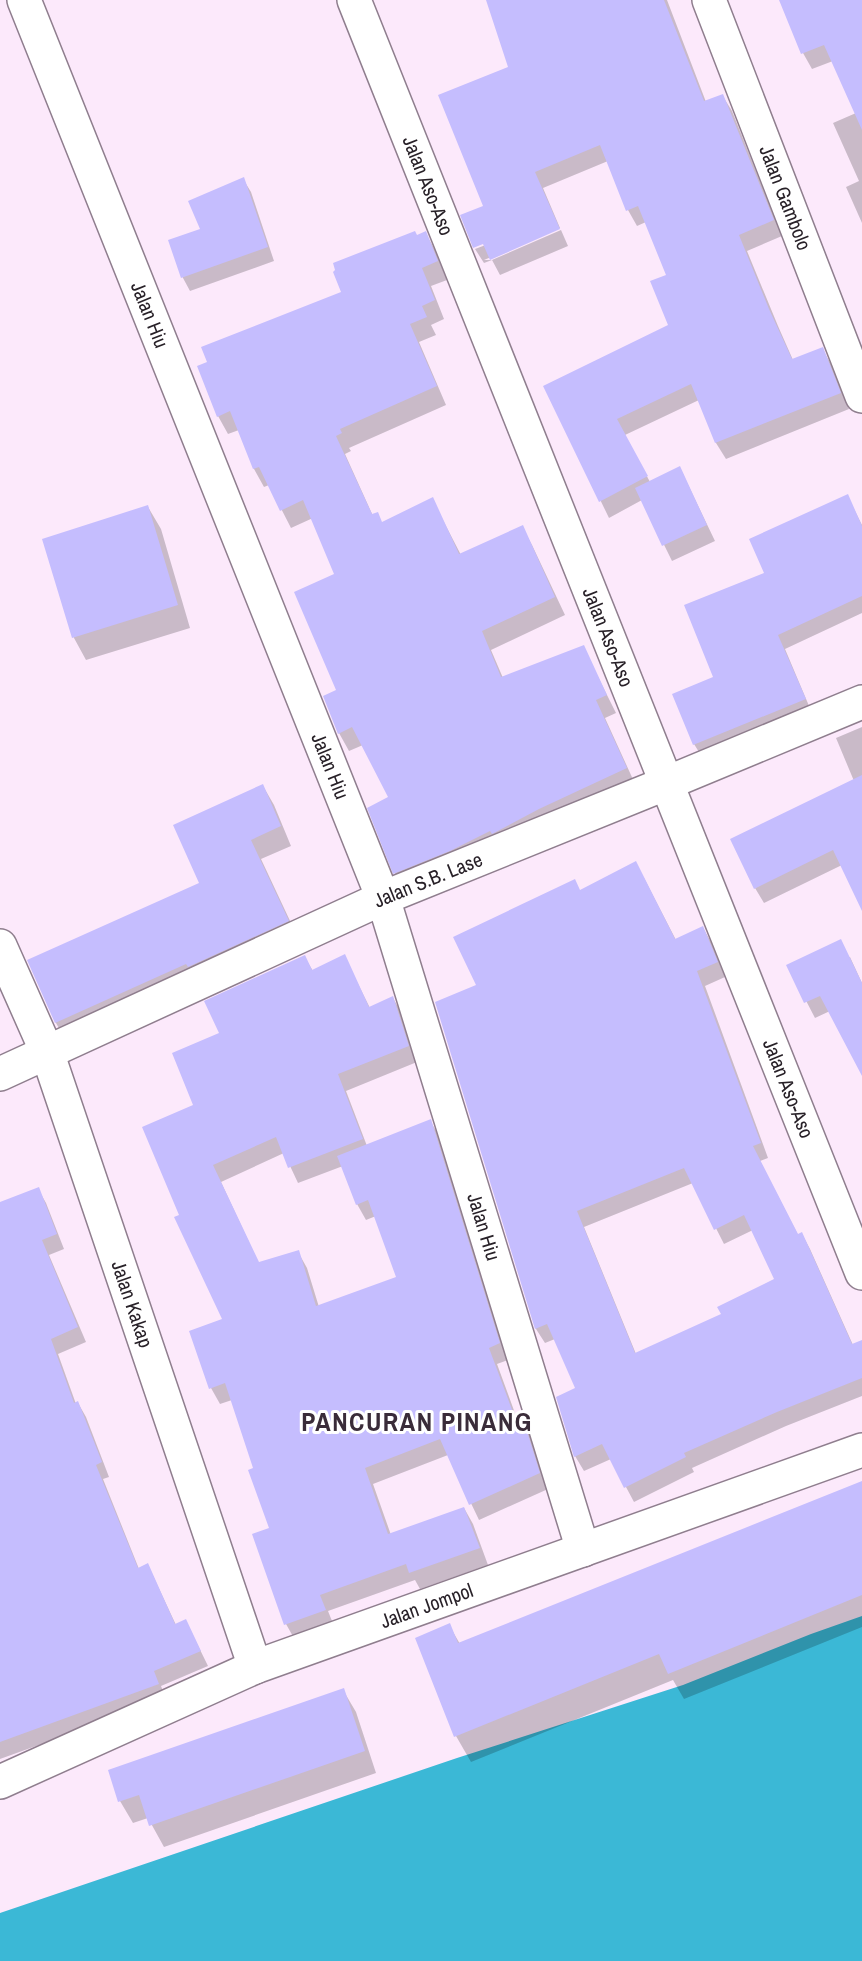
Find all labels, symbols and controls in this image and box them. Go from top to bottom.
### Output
street label: Jalan Aso-Aso [397,132,461,239]
street label: Jalan Gambolo [753,141,818,254]
street label: Jalan Hiu [125,277,176,352]
street label: Jalan Aso-Aso [577,583,641,691]
street label: Jalan Hiu [305,729,356,803]
street label: Jalan S.B. Lase [369,845,486,914]
street label: Jalan Aso-Aso [757,1035,821,1142]
street label: Jalan Hiu [461,1190,507,1264]
street label: Jalan Kakap [105,1257,160,1351]
district label: PANCURAN PINANG [301,1404,533,1439]
street label: Jalan Jompol [376,1576,477,1634]

